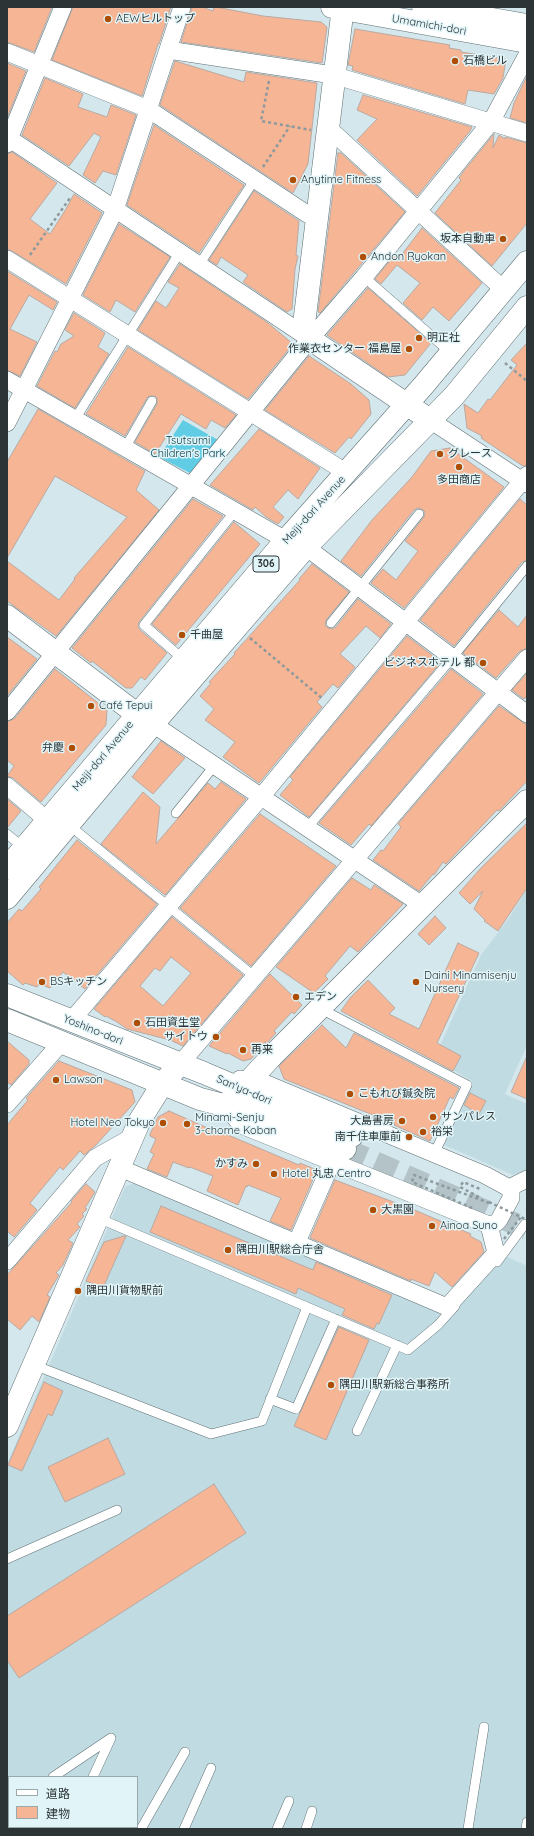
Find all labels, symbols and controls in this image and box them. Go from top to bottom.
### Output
place label: AEWヒルトップ [116,12,195,26]
street label: Umamichi-dori [391,12,467,38]
marker: AEWヒルトップ [103,14,113,24]
place label: 石橋ビル [463,54,507,68]
marker: 石橋ビル [450,56,460,66]
place label: Anytime Fitness [301,173,381,187]
marker: Anytime Fitness [288,175,298,185]
place label: 坂本自動車 [440,232,495,246]
marker: 坂本自動車 [498,234,508,244]
place label: Andon Ryokan [371,250,446,264]
marker: Andon Ryokan [358,252,368,262]
place label: 明正社 [427,331,460,345]
marker: 明正社 [414,333,424,343]
place label: 作業衣センター 福島屋 [288,342,401,356]
marker: 作業衣センター 福島屋 [404,344,414,354]
park label: Tsutsumi Children's Park [150,434,226,460]
place label: グレース [448,447,492,461]
marker: グレース [435,449,445,459]
marker: 多田商店 [454,462,464,472]
street label: Meiji-dori Avenue [280,473,348,547]
place label: 多田商店 [437,473,481,487]
road number: 306 [253,556,279,572]
place label: 千曲屋 [190,628,223,642]
marker: 千曲屋 [177,630,187,640]
place label: ビジネスホテル 都 [384,656,475,670]
marker: ビジネスホテル 都 [478,658,488,668]
place label: Café Tepui [99,699,152,713]
marker: Café Tepui [86,701,96,711]
street label: Meiji-dori Avenue [70,718,136,794]
place label: 弁慶 [42,741,64,755]
marker: 弁慶 [67,743,77,753]
place label: Daini Minamisenju Nursery [424,969,516,995]
place label: BSキッチン [50,975,107,989]
marker: BSキッチン [37,977,47,987]
marker: Daini Minamisenju Nursery [411,977,421,987]
place label: エデン [304,990,337,1004]
marker: エデン [291,992,301,1002]
street label: Yoshino-dori [61,1012,125,1048]
place label: 石田資生堂 [145,1016,200,1030]
marker: 石田資生堂 [132,1018,142,1028]
place label: サイトウ [164,1030,208,1044]
marker: サイトウ [211,1032,221,1042]
place label: 再来 [251,1043,273,1057]
marker: 再来 [238,1045,248,1055]
place label: Lawson [64,1073,103,1087]
street label: San'ya-dori [215,1073,273,1107]
marker: Lawson [51,1075,61,1085]
place label: こもれび鍼灸院 [358,1087,435,1101]
marker: こもれび鍼灸院 [345,1089,355,1099]
place label: サンパレス [441,1110,496,1124]
place label: Minami-Senju 3-chome Koban [195,1111,276,1137]
marker: サンパレス [428,1112,438,1122]
place label: 大島書房 [350,1114,394,1128]
place label: Hotel Neo Tokyo [70,1116,155,1130]
marker: 大島書房 [397,1116,407,1126]
marker: Hotel Neo Tokyo [158,1118,168,1128]
marker: Minami-Senju 3-chome Koban [182,1119,192,1129]
place label: 裕栄 [431,1125,453,1139]
marker: 裕栄 [418,1127,428,1137]
place label: 南千住車庫前 [335,1130,401,1144]
marker: 南千住車庫前 [404,1132,414,1142]
place label: かすみ [215,1157,248,1171]
marker: かすみ [251,1159,261,1169]
place label: Hotel 丸忠 Centro [282,1167,371,1181]
marker: Hotel 丸忠 Centro [269,1169,279,1179]
place label: 大黒園 [381,1203,414,1217]
marker: 大黒園 [368,1205,378,1215]
place label: Ainoa Suno [440,1219,498,1233]
marker: Ainoa Suno [427,1221,437,1231]
place label: 隅田川駅総合庁舎 [236,1243,324,1257]
marker: 隅田川駅総合庁舎 [223,1245,233,1255]
place label: 隅田川貨物駅前 [86,1284,163,1298]
marker: 隅田川貨物駅前 [73,1286,83,1296]
place label: 隅田川駅新総合事務所 [339,1378,449,1392]
marker: 隅田川駅新総合事務所 [326,1380,336,1390]
legend [8,1776,138,1828]
text: 道路 [46,1786,70,1801]
text: 建物 [46,1806,70,1821]

